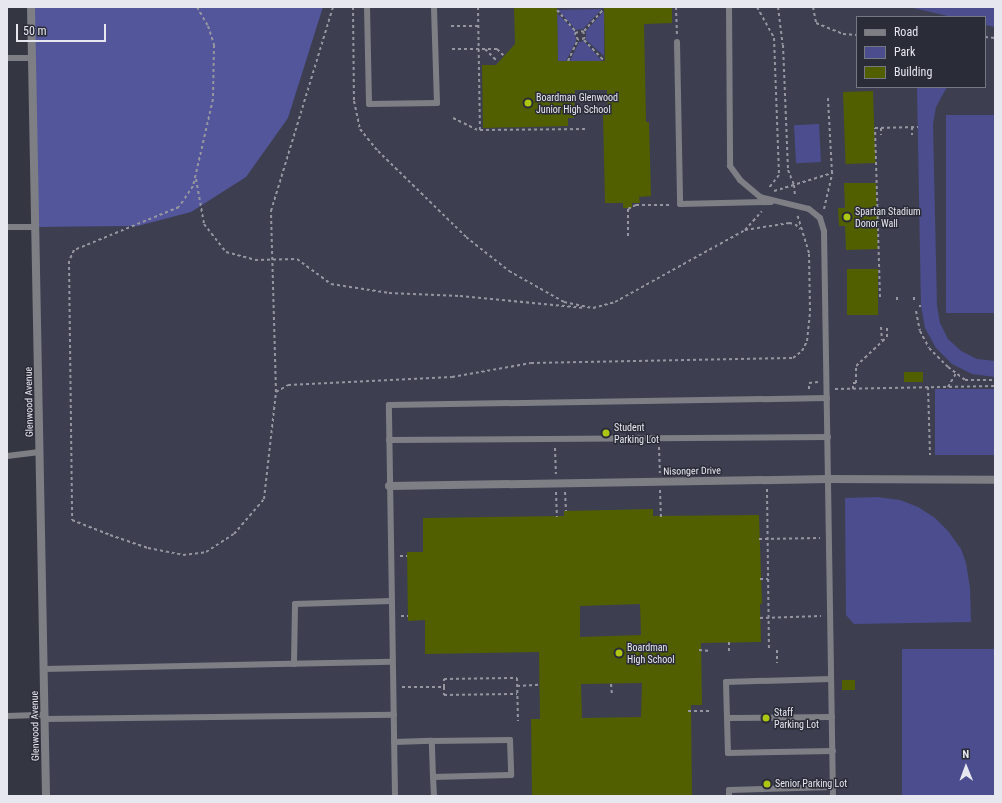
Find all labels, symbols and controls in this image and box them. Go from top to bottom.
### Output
scale bar [18,16,108,42]
legend [856,16,986,88]
text: 50 m [23,24,47,38]
text: Road [894,25,918,39]
text: Park [894,45,915,59]
text: Building [894,65,932,79]
place label: Boardman Glenwood Junior High School [536,91,618,114]
marker: Boardman Glenwood Junior High School [523,98,533,108]
place label: Spartan Stadium Donor Wall [855,205,921,228]
marker: Spartan Stadium Donor Wall [842,212,852,222]
street label: Glenwood Avenue [22,367,36,437]
place label: Student Parking Lot [614,421,659,444]
marker: Student Parking Lot [601,428,611,438]
street label: Nisonger Drive [663,464,721,478]
place label: Boardman High School [627,641,675,664]
marker: Boardman High School [614,648,624,658]
street label: Glenwood Avenue [28,691,42,761]
place label: Staff Parking Lot [774,706,819,730]
marker: Staff Parking Lot [761,713,771,723]
north arrow [946,747,986,787]
text: N [962,748,969,761]
place label: Senior Parking Lot [775,778,847,790]
marker: Senior Parking Lot [762,779,772,789]

